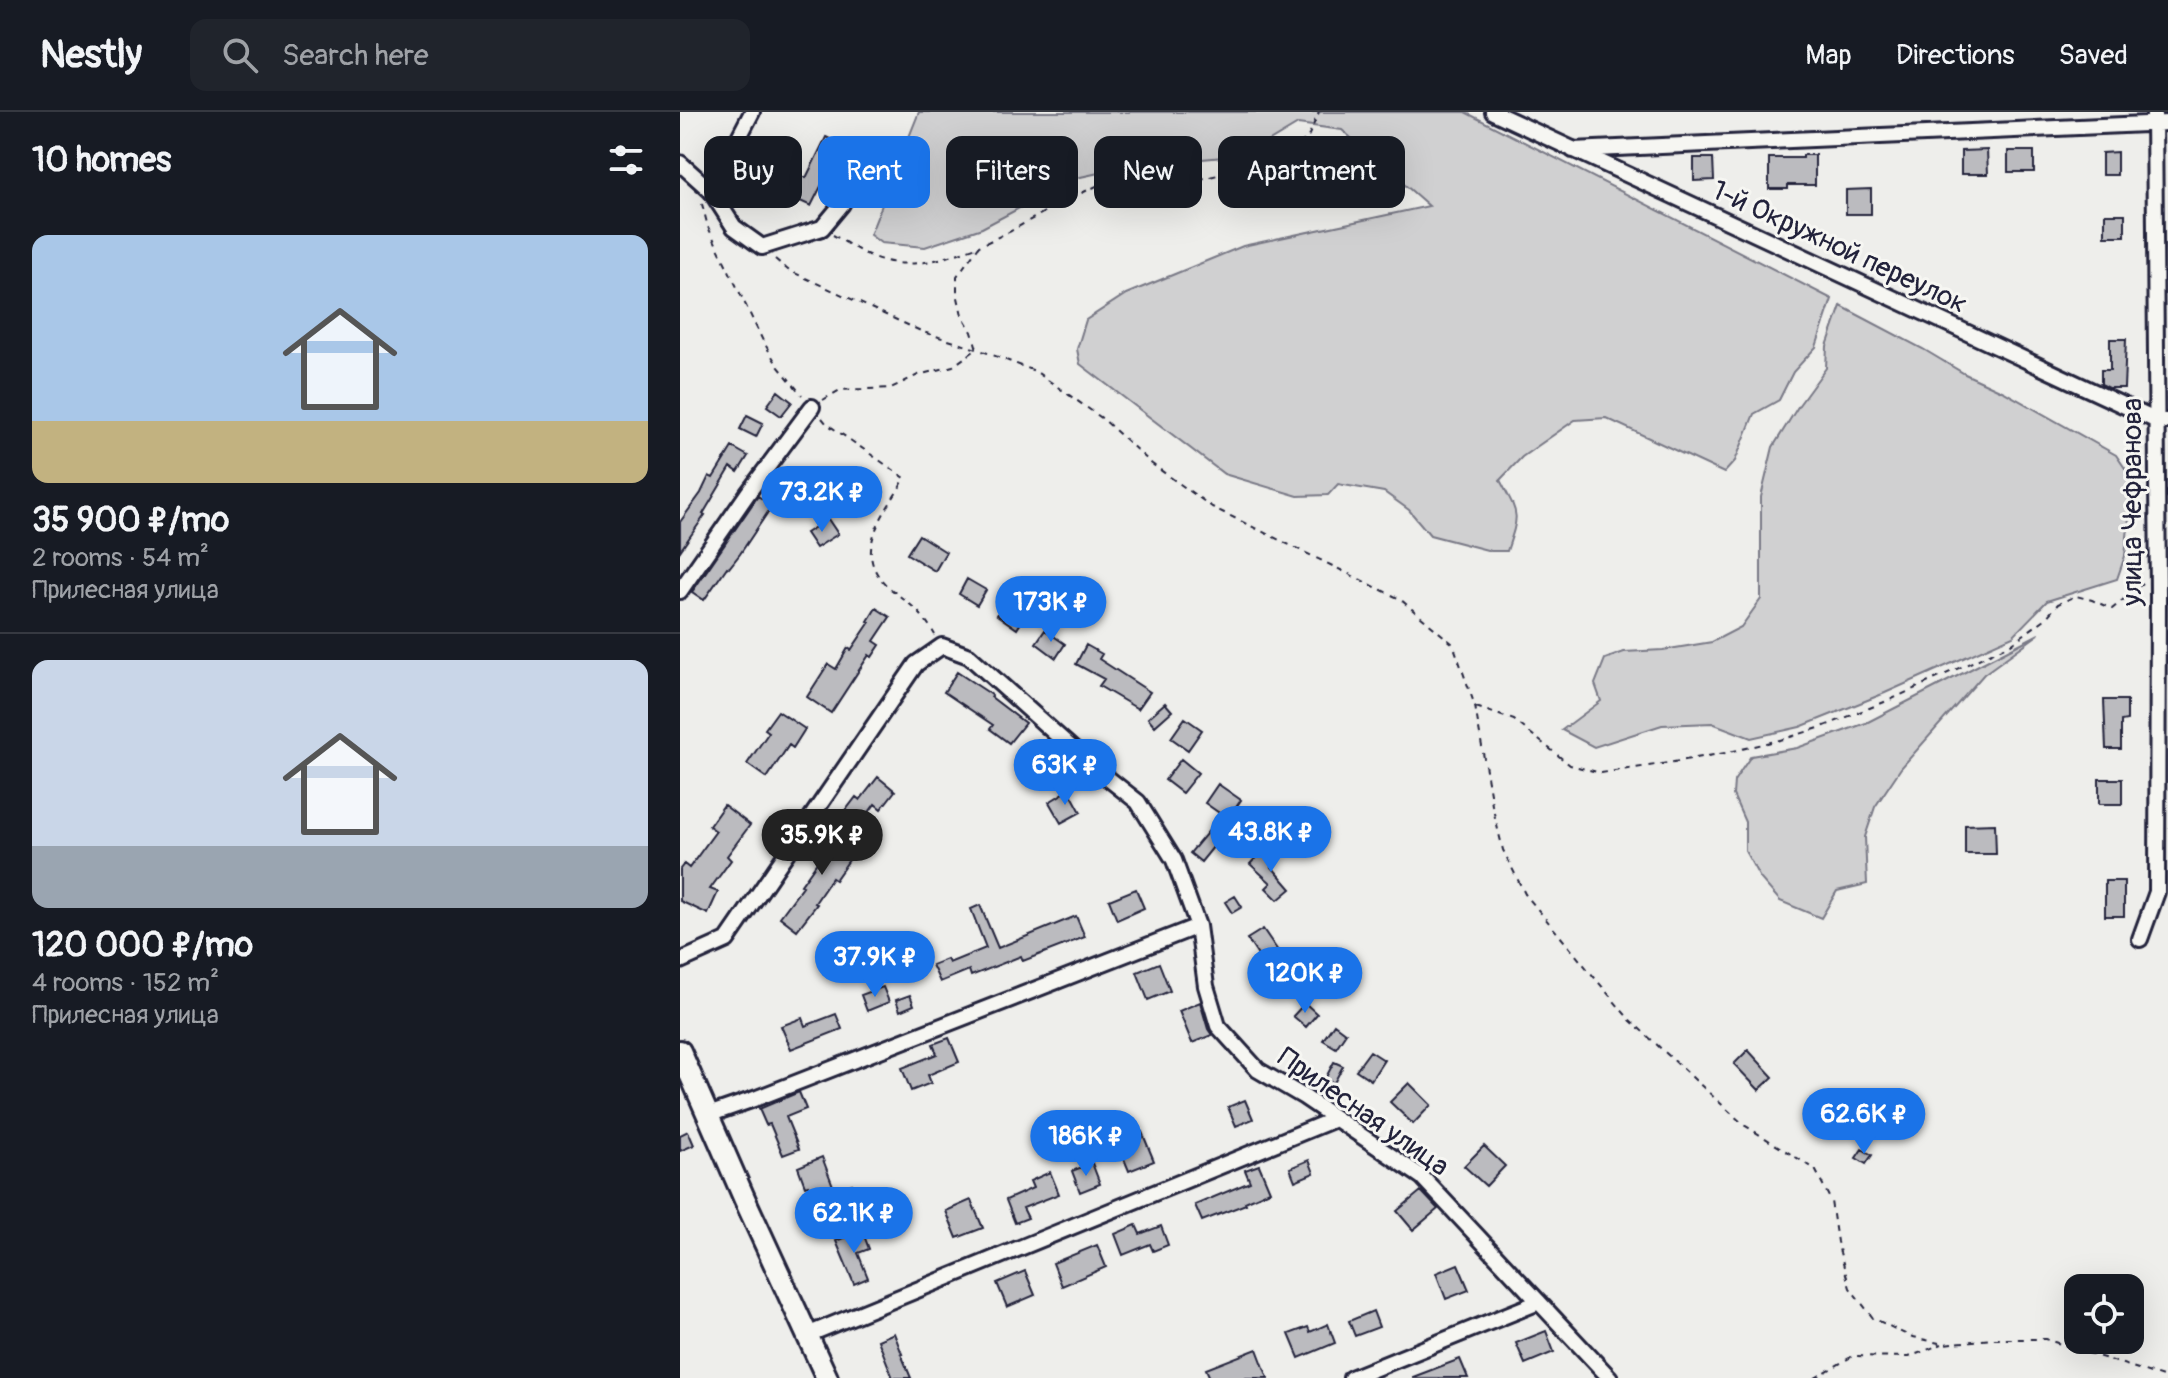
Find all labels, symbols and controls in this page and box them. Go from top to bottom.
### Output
search box [190,19,750,91]
text: Nestly [40,31,142,79]
icon: search [218,33,262,77]
text: Search here [282,37,429,74]
text: Map [1805,38,1852,73]
text: Directions [1896,38,2015,73]
text: Saved [2059,38,2128,73]
chip: Buy [704,136,802,208]
chip: Rent [818,136,930,208]
chip: Filters [946,136,1078,208]
chip: New [1094,136,1202,208]
chip: Apartment [1218,136,1405,208]
icon: filters [604,138,648,182]
text: 10 homes [32,139,171,182]
street label: 1-й Окружной переулок [1706,173,1973,322]
icon: home [268,287,412,431]
street label: улица Чефранова [2115,398,2150,607]
pin: 73.2K ₽ [748,466,896,534]
text: 73.2K ₽ [779,476,865,508]
text: 35 900 ₽/mo [32,499,229,542]
text: 2 rooms · 54 m² [32,542,209,574]
text: Прилесная улица [32,574,219,606]
pin: 173K ₽ [986,576,1116,644]
text: 173K ₽ [1013,586,1089,618]
icon: home [268,712,412,856]
pin: 63K ₽ [1009,739,1121,807]
text: 63K ₽ [1032,749,1098,781]
pin: 43.8K ₽ [1197,806,1345,874]
pin: 35.9K ₽ [748,809,896,877]
text: 43.8K ₽ [1228,816,1314,848]
text: 35.9K ₽ [780,819,864,851]
text: 120 000 ₽/mo [32,924,253,967]
pin: 37.9K ₽ [801,931,949,999]
text: 37.9K ₽ [833,941,917,973]
pin: 120K ₽ [1240,947,1370,1015]
text: 120K ₽ [1265,957,1345,989]
text: 4 rooms · 152 m² [32,967,219,999]
text: Прилесная улица [32,999,219,1031]
street label: Прилесная улица [1271,1040,1456,1184]
pin: 62.6K ₽ [1790,1088,1938,1156]
text: 62.6K ₽ [1820,1098,1908,1130]
pin: 186K ₽ [1021,1110,1151,1178]
text: 186K ₽ [1048,1120,1124,1152]
pin: 62.1K ₽ [780,1187,928,1255]
text: 62.1K ₽ [813,1197,895,1229]
map controls [2064,1274,2144,1354]
button: locate [2064,1274,2144,1354]

